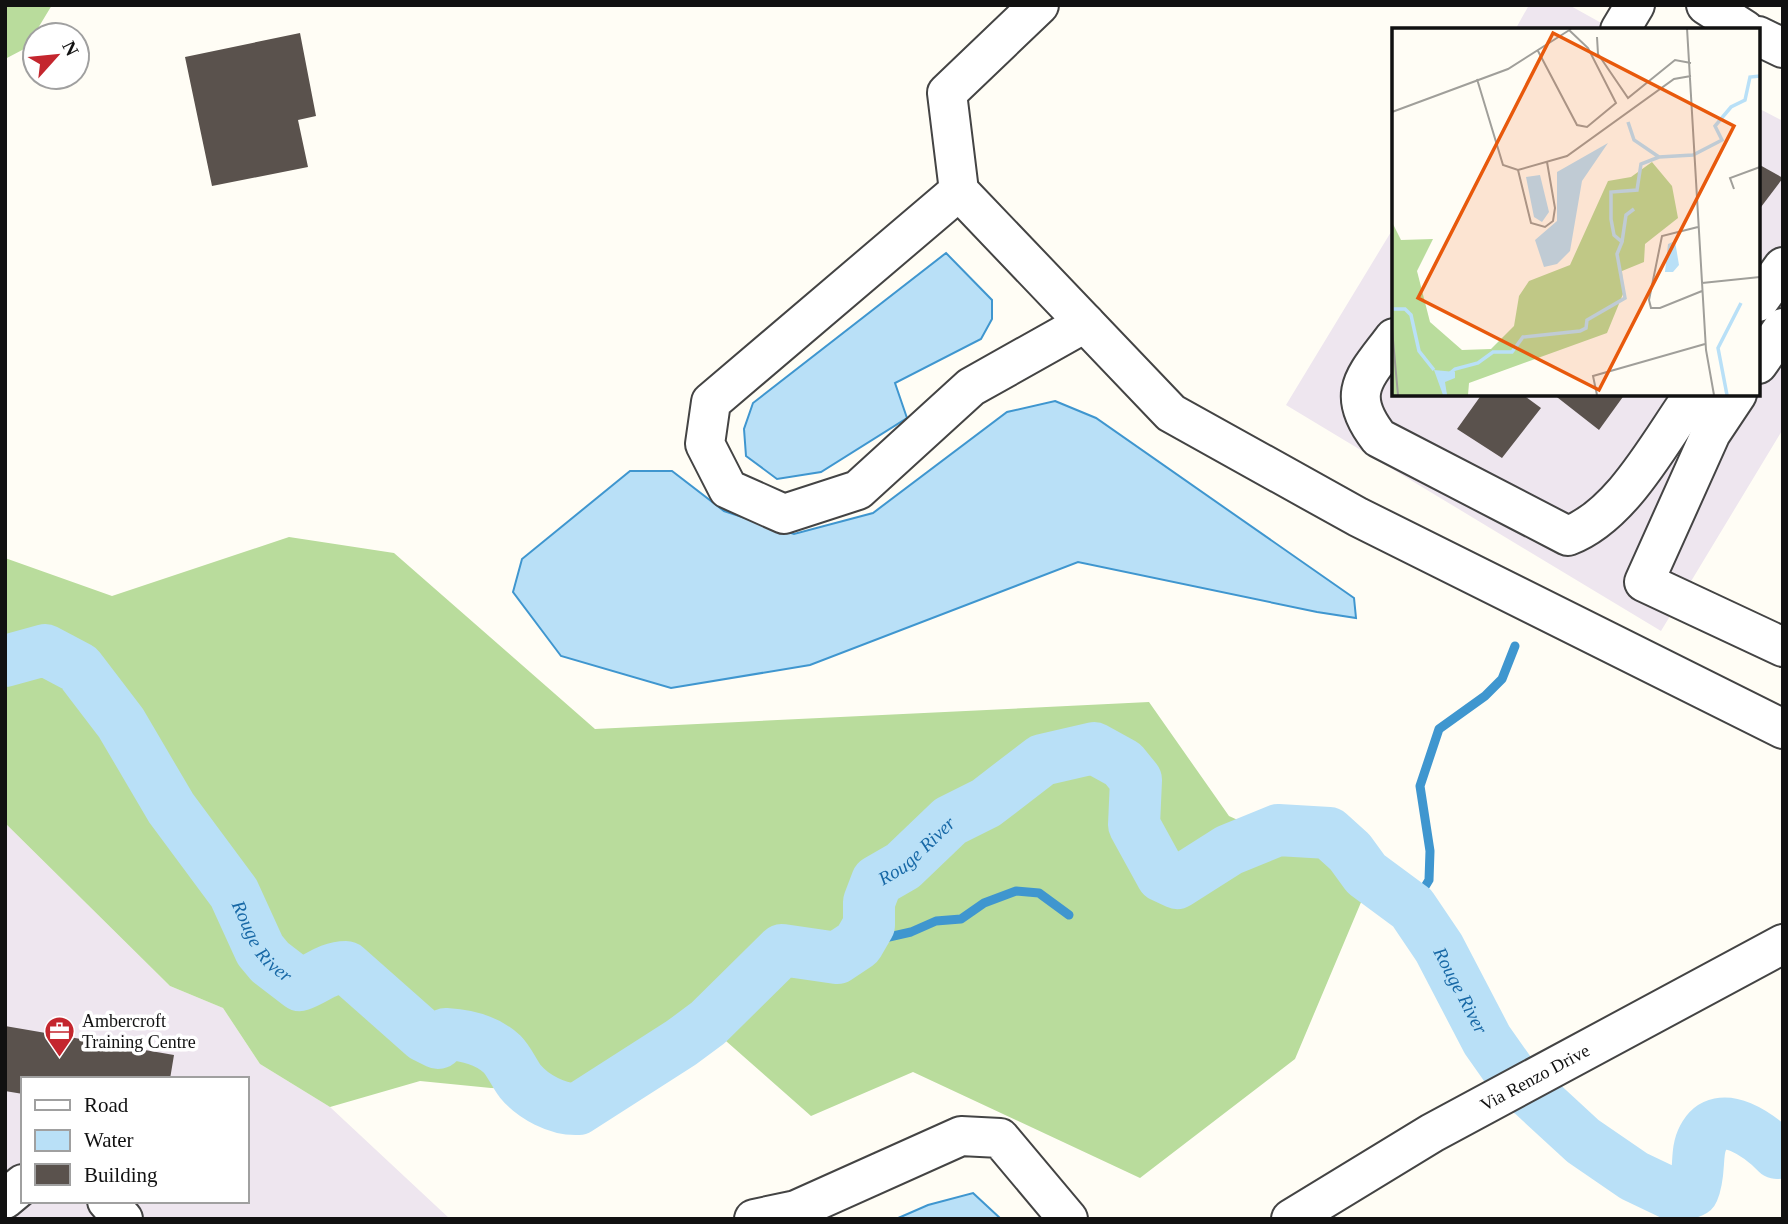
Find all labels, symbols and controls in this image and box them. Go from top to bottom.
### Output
north arrow [21,21,91,91]
inset map [1392,28,1760,396]
text: N [58,38,83,60]
water label: Rouge River [874,812,960,890]
water label: Rouge River [227,896,297,987]
water label: Rouge River [1429,943,1492,1038]
place label: Ambercroft Training Centre [82,1011,196,1052]
office icon: Ambercroft Training Centre [42,1014,76,1058]
street label: Via Renzo Drive [1477,1040,1593,1115]
legend [21,1077,248,1203]
text: Road [84,1093,129,1117]
text: Water [84,1128,134,1152]
text: Building [84,1163,158,1187]

